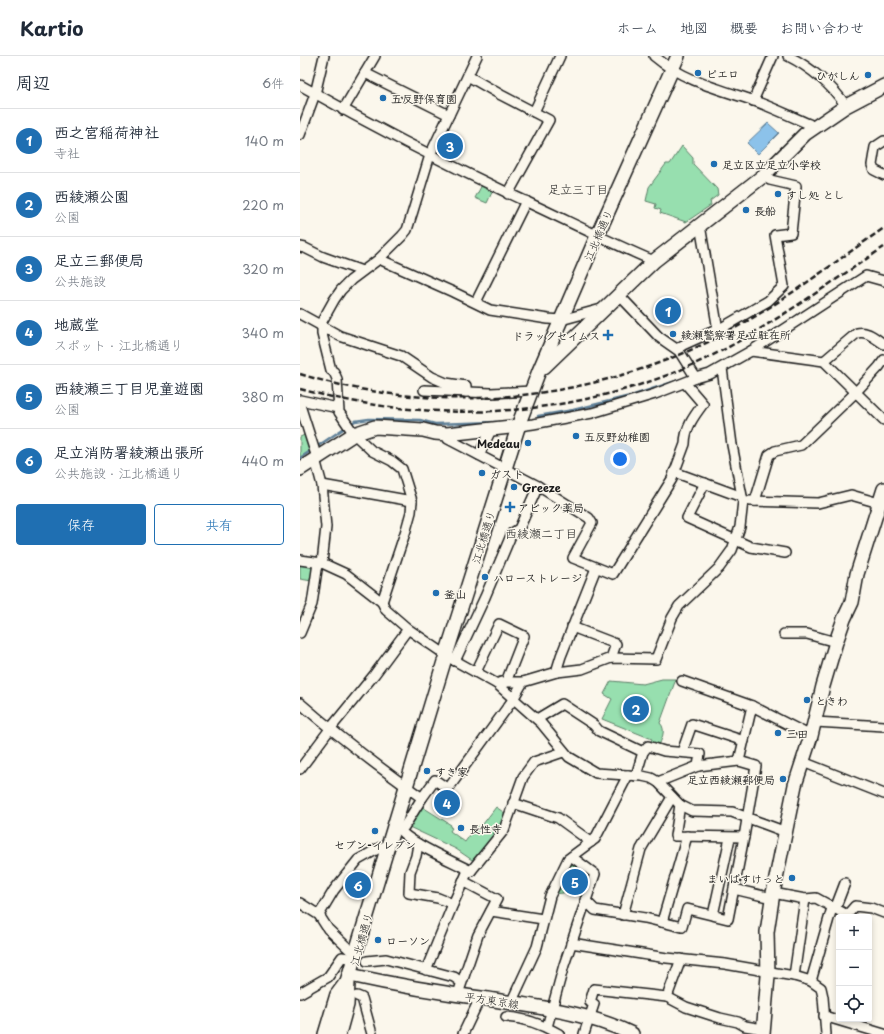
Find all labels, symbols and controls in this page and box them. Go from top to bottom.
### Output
text: Kartio [20,14,83,42]
text: ホーム [617,17,658,38]
text: 地図 [680,17,708,38]
text: 概要 [730,17,758,38]
text: お問い合わせ [780,17,864,38]
place label: ピエロ [706,65,739,82]
place label: ひがしん [816,67,860,84]
marker: ピエロ [693,68,703,78]
text: 周辺 [16,69,50,95]
marker: ひがしん [863,70,873,80]
text: 6件 [262,73,284,92]
place label: 五反野保育園 [391,90,457,107]
marker: 五反野保育園 [378,93,388,103]
text: 西之宮稲荷神社 [54,120,159,143]
text: 1 [26,131,32,150]
text: 140 m [245,131,284,150]
pin: 3 [437,131,463,161]
text: 寺社 [54,143,80,162]
place label: 足立区立足立小学校 [722,156,821,173]
marker: 足立区立足立小学校 [709,159,719,169]
district label: 足立三丁目 [548,180,608,198]
text: 西綾瀬公園 [54,184,129,207]
place label: すし処 とし [786,186,845,203]
marker: すし処 とし [773,189,783,199]
text: 2 [24,195,34,214]
text: 220 m [242,195,284,214]
place label: 長船 [754,202,776,219]
marker: 長船 [741,205,751,215]
street label: 江北橋通り [579,206,617,264]
text: 公園 [54,207,80,226]
text: 足立三郵便局 [54,248,144,271]
text: 3 [25,259,33,278]
text: 320 m [242,259,284,278]
text: 公共施設 [54,271,106,290]
pin: 1 [655,296,681,326]
text: 地蔵堂 [54,312,99,335]
text: 4 [25,323,33,342]
text: 340 m [241,323,284,342]
place label: 綾瀬警察署足立駐在所 [681,326,791,343]
place label: ドラッグセイムス [512,327,600,344]
marker: 綾瀬警察署足立駐在所 [668,329,678,339]
marker: ドラッグセイムス [603,330,613,340]
text: スポット · 江北橋通り [54,335,183,354]
text: 西綾瀬三丁目児童遊園 [54,376,204,399]
text: 5 [25,387,33,406]
text: 380 m [241,387,284,406]
text: 公園 [54,399,80,418]
place label: 五反野幼稚園 [584,428,650,445]
marker: 五反野幼稚園 [571,431,581,441]
place label: Medeau [477,435,520,452]
marker: Medeau [523,438,533,448]
text: 足立消防署綾瀬出張所 [54,440,204,463]
your location [610,449,630,469]
text: 6 [24,451,34,470]
text: 440 m [241,451,284,470]
text: 公共施設 · 江北橋通り [54,463,183,482]
place label: ガスト [490,465,524,482]
marker: ガスト [477,468,487,478]
place label: Greeze [522,479,561,496]
marker: Greeze [509,482,519,492]
place label: アビック薬局 [518,499,584,516]
marker: アビック薬局 [505,502,515,512]
button: 保存 [16,504,146,545]
button: 共有 [154,504,284,545]
street label: 江北橋通り [467,508,499,566]
district label: 西綾瀬二丁目 [505,524,577,542]
place label: ハローストレージ [493,569,582,586]
marker: ハローストレージ [480,572,490,582]
place label: 釜山 [444,585,466,602]
marker: 釜山 [431,588,441,598]
place label: ときわ [815,692,848,709]
pin: 2 [623,694,649,724]
marker: ときわ [802,695,812,705]
place label: 三田 [786,725,808,742]
marker: 三田 [773,728,783,738]
place label: すき家 [435,763,468,780]
marker: すき家 [422,766,432,776]
place label: 足立西綾瀬郵便局 [687,771,775,788]
marker: 足立西綾瀬郵便局 [778,774,788,784]
pin: 4 [434,788,460,818]
place label: 長性寺 [469,820,502,837]
marker: 長性寺 [456,823,466,833]
marker: セブン-イレブン [370,826,380,836]
place label: セブン-イレブン [334,836,416,853]
pin: 5 [562,867,588,897]
pin: 6 [345,870,371,900]
place label: まいばすけっと [707,870,784,887]
marker: まいばすけっと [787,873,797,883]
street label: 江北橋通り [345,910,377,968]
map controls [836,914,872,1022]
button: + [836,914,872,950]
place label: ローソン [386,932,430,949]
marker: ローソン [373,935,383,945]
button: − [836,950,872,986]
button: locate [836,986,872,1022]
street label: 平方東京線 [464,987,520,1013]

